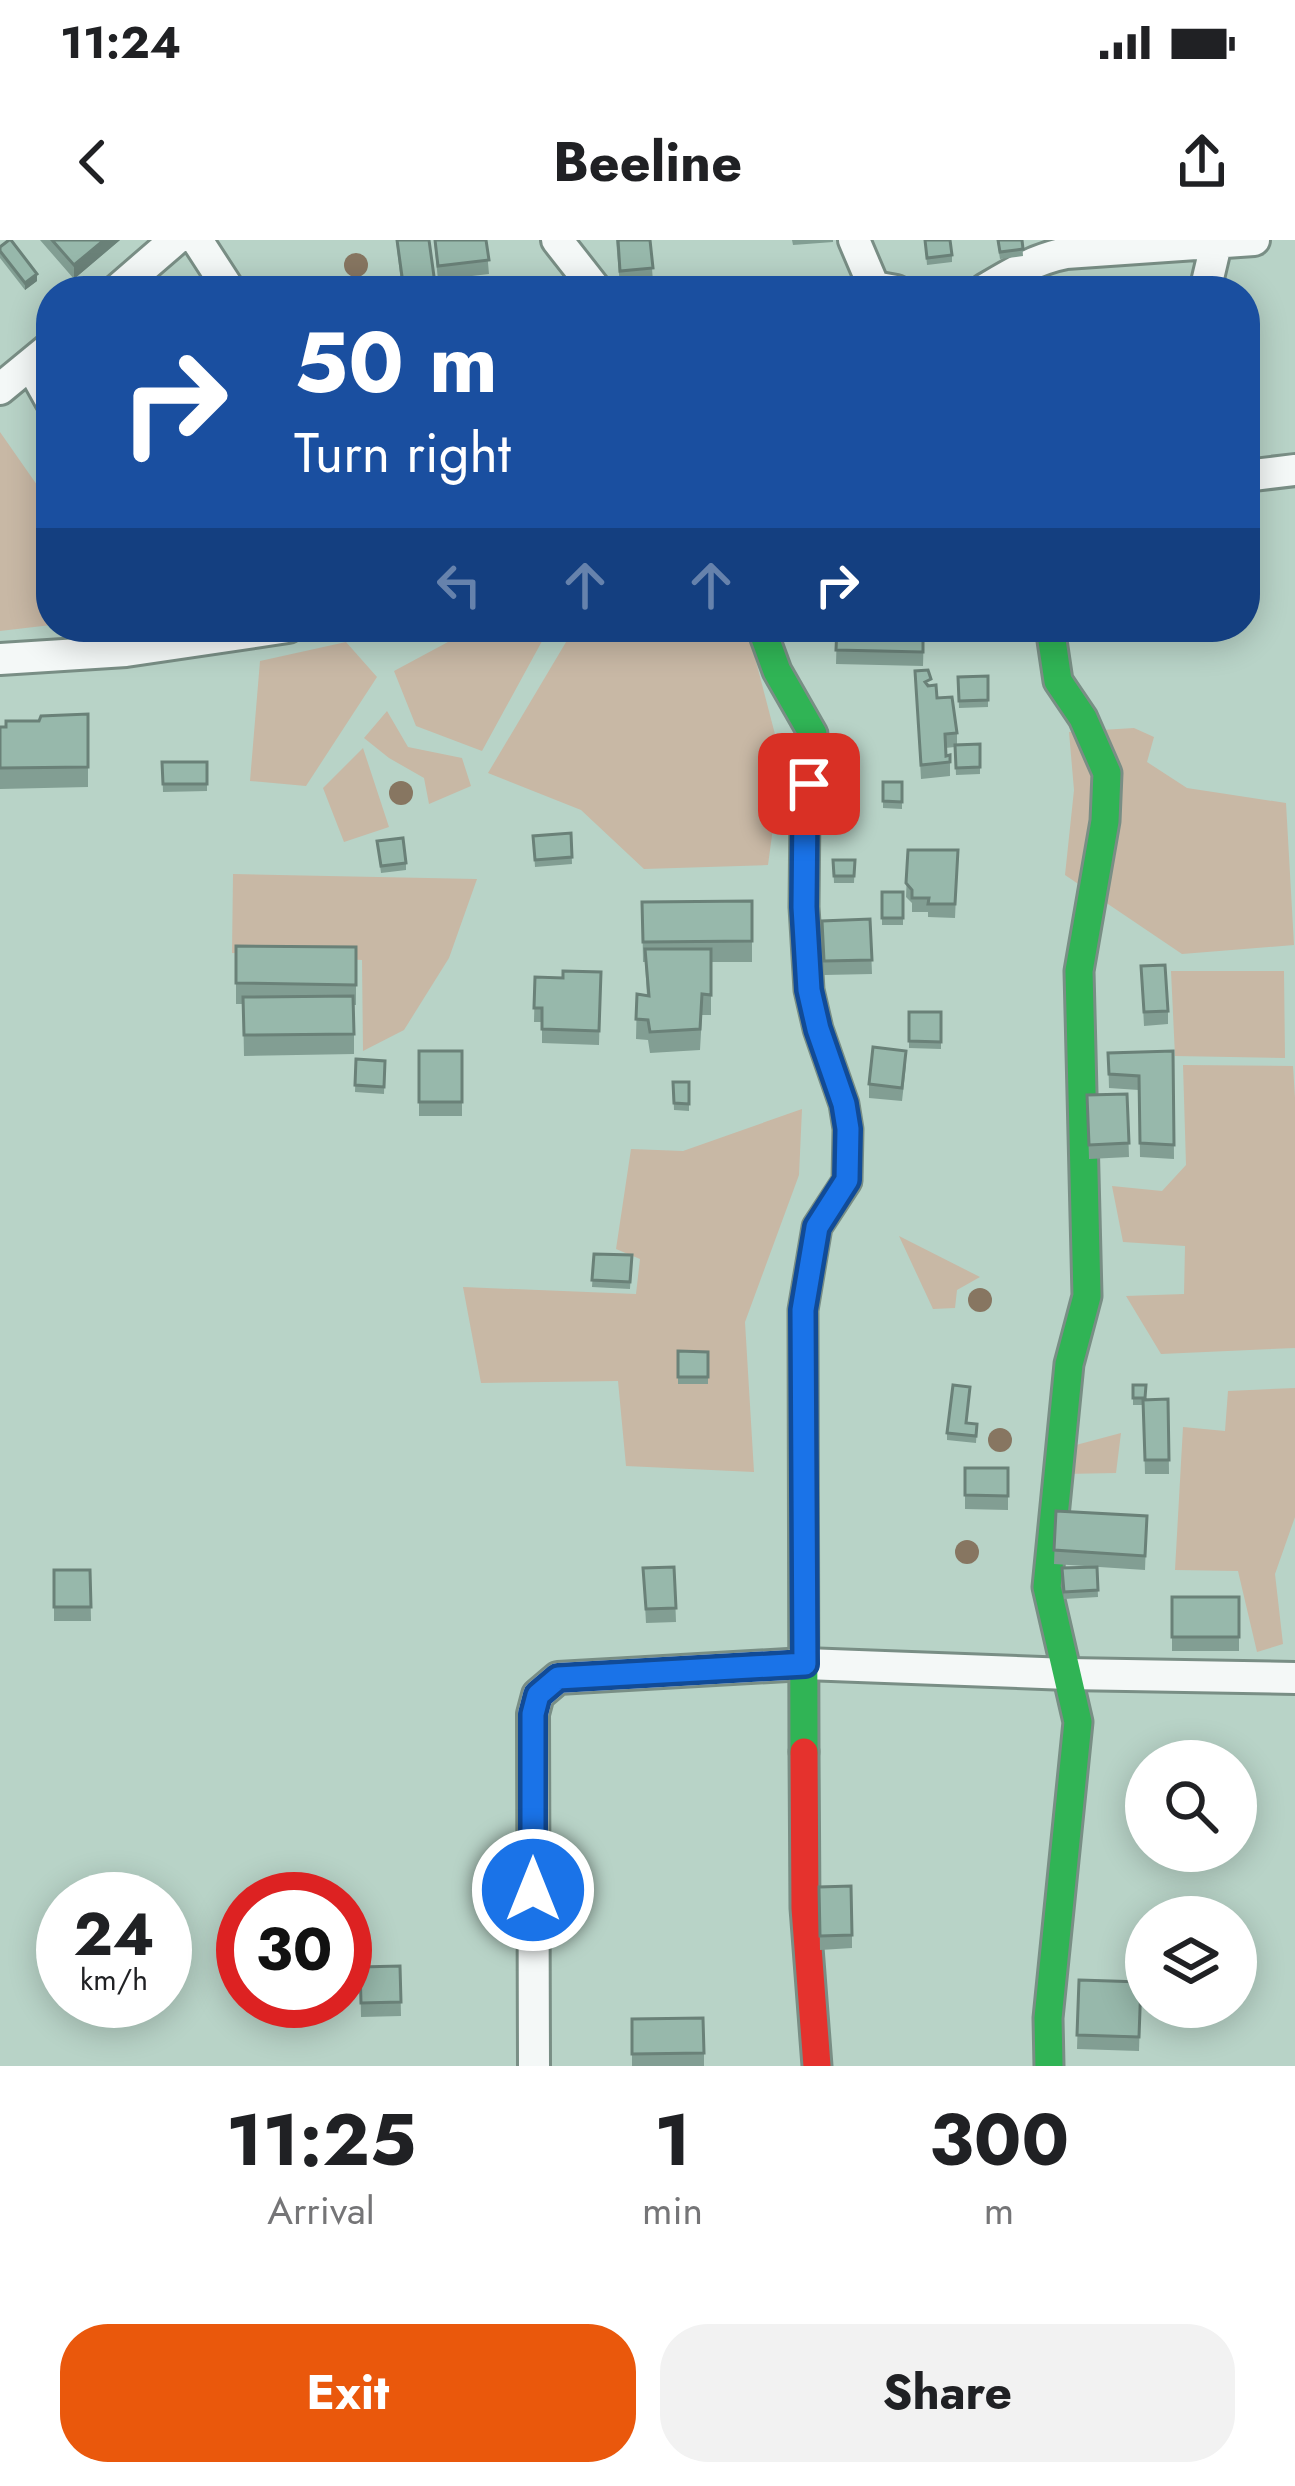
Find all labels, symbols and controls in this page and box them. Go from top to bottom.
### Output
text: 11:24 [60,10,181,75]
text: Beeline [553,123,742,201]
icon: back [60,129,126,195]
icon: share [1169,129,1235,195]
text: 50 m [294,302,498,424]
icon: right [96,324,252,480]
text: Turn right [294,414,511,492]
icon: left [426,552,492,618]
icon: ahead [552,552,618,618]
icon: ahead [678,552,744,618]
icon: right [804,552,870,618]
pin [758,733,860,835]
icon: arrive [776,751,842,817]
map controls [1125,1740,1257,2028]
button: search [1125,1740,1257,1872]
position arrow [470,1827,596,1953]
speed limit sign: 30 [216,1872,372,2028]
text: 24 [73,1891,155,1978]
button: layers [1125,1896,1257,2028]
text: km/h [80,1958,148,2001]
text: 11:25 [226,2088,416,2192]
text: 1 [654,2088,691,2192]
text: 300 [929,2088,1069,2192]
text: Arrival [267,2182,375,2239]
text: min [642,2182,703,2239]
text: m [984,2182,1014,2239]
button: Exit [60,2324,636,2462]
button: Share [660,2324,1235,2462]

